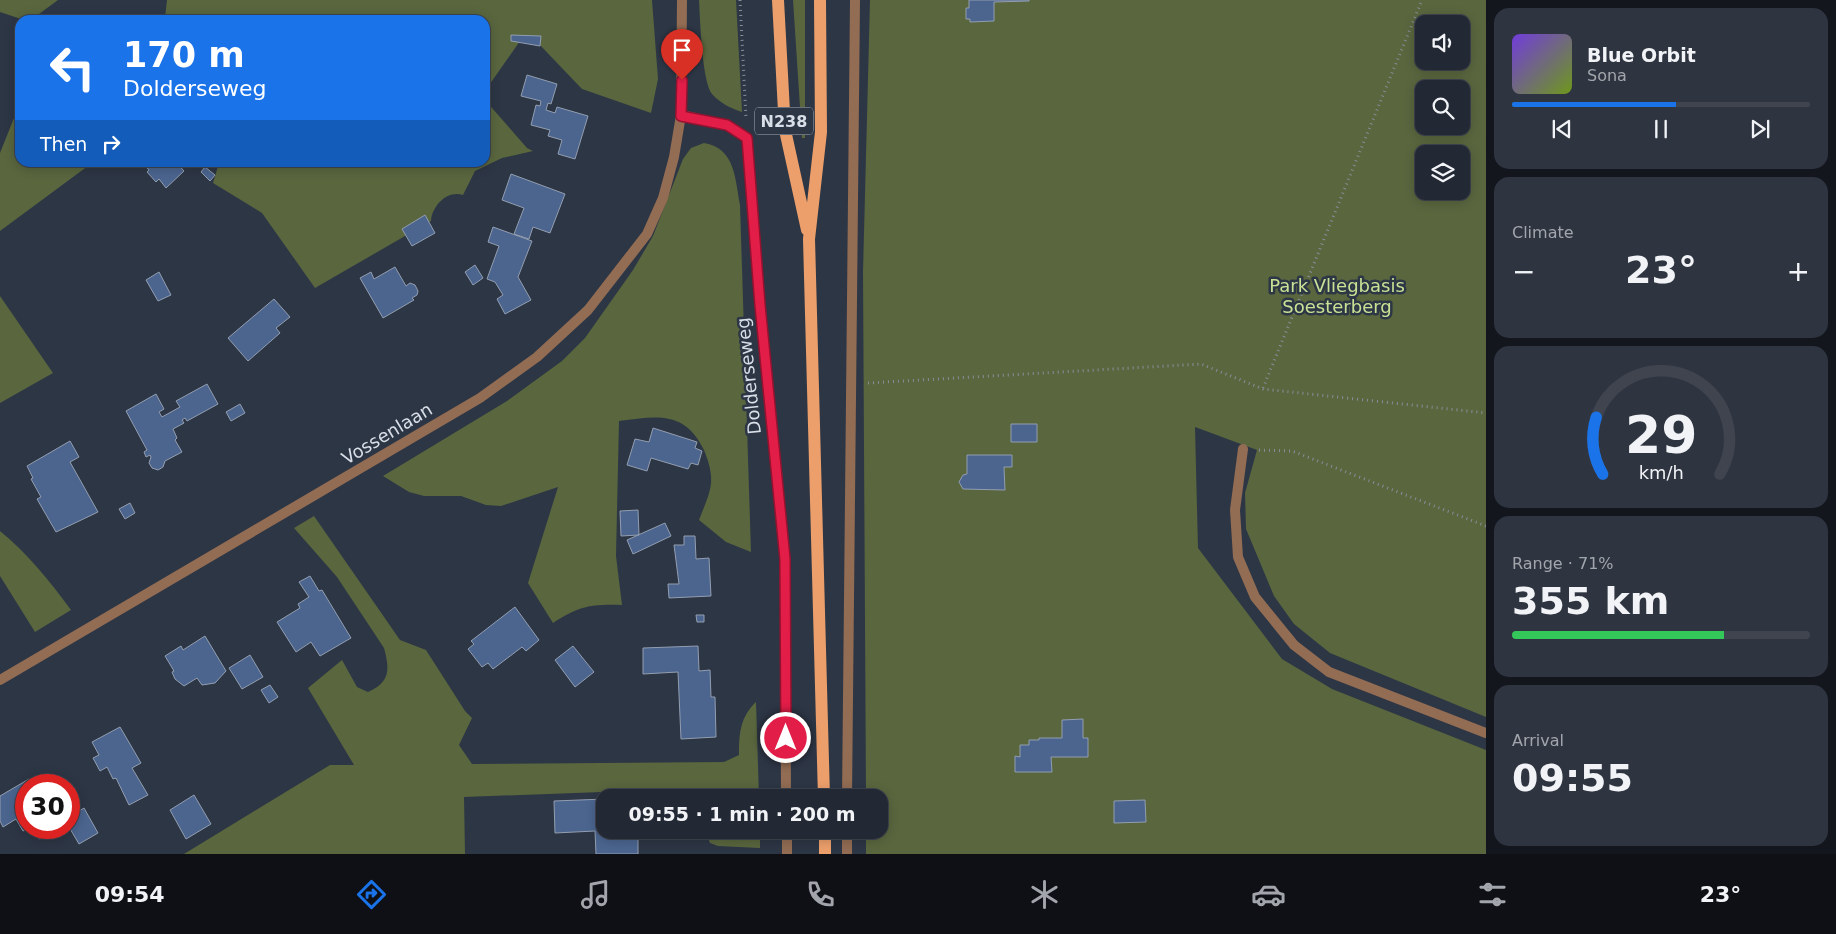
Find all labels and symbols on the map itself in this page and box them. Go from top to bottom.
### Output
pin [661,29,703,80]
road number: N238 [755,108,813,134]
park label: Park Vliegbasis Soesterberg [1269,275,1405,317]
street label: Dolderseweg [732,317,765,436]
street label: Vossenlaan [338,398,436,469]
position arrow [759,711,811,763]
speed limit sign: 30 [15,774,80,839]

